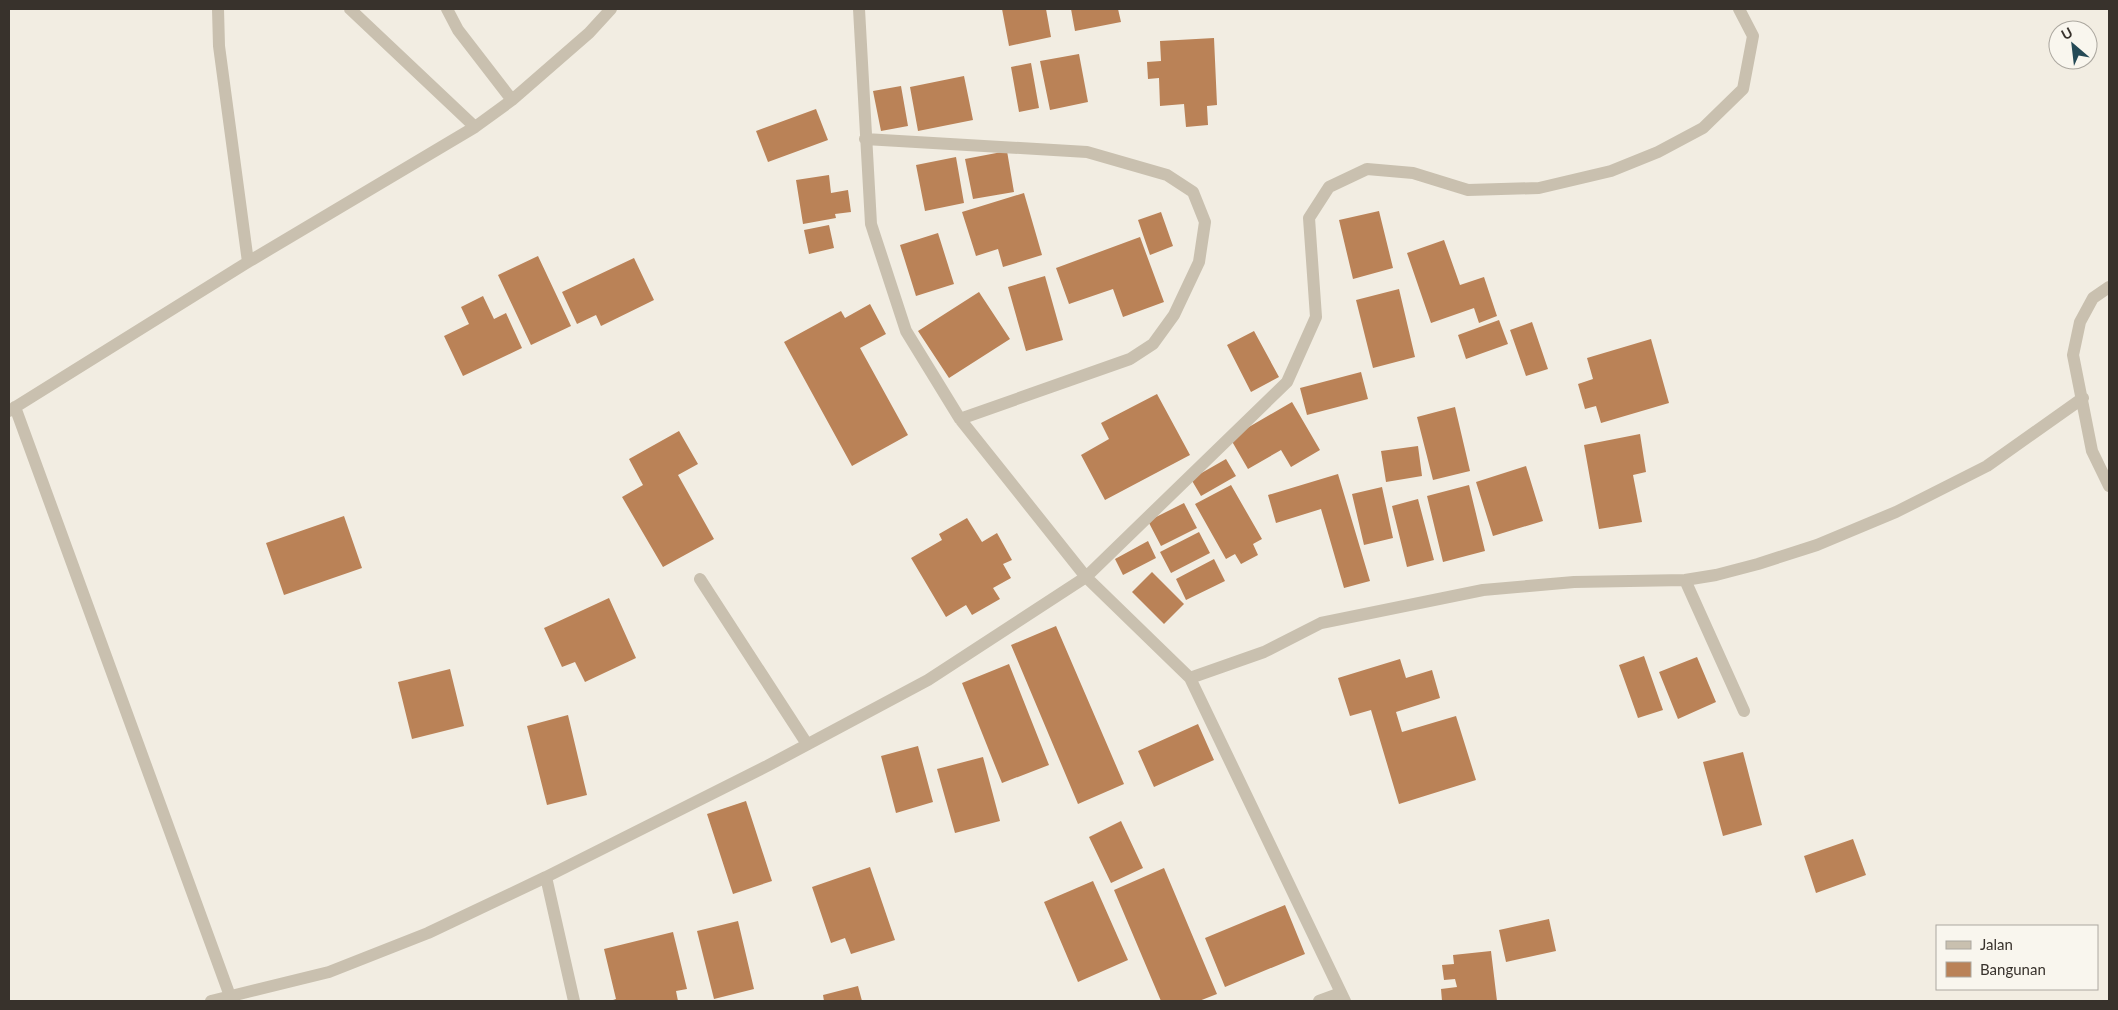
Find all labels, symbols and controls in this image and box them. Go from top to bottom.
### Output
north arrow [2048,20,2098,70]
text: U [2058,23,2075,43]
legend [1936,925,2098,990]
text: Jalan [1980,935,2013,953]
text: Bangunan [1980,960,2046,978]

